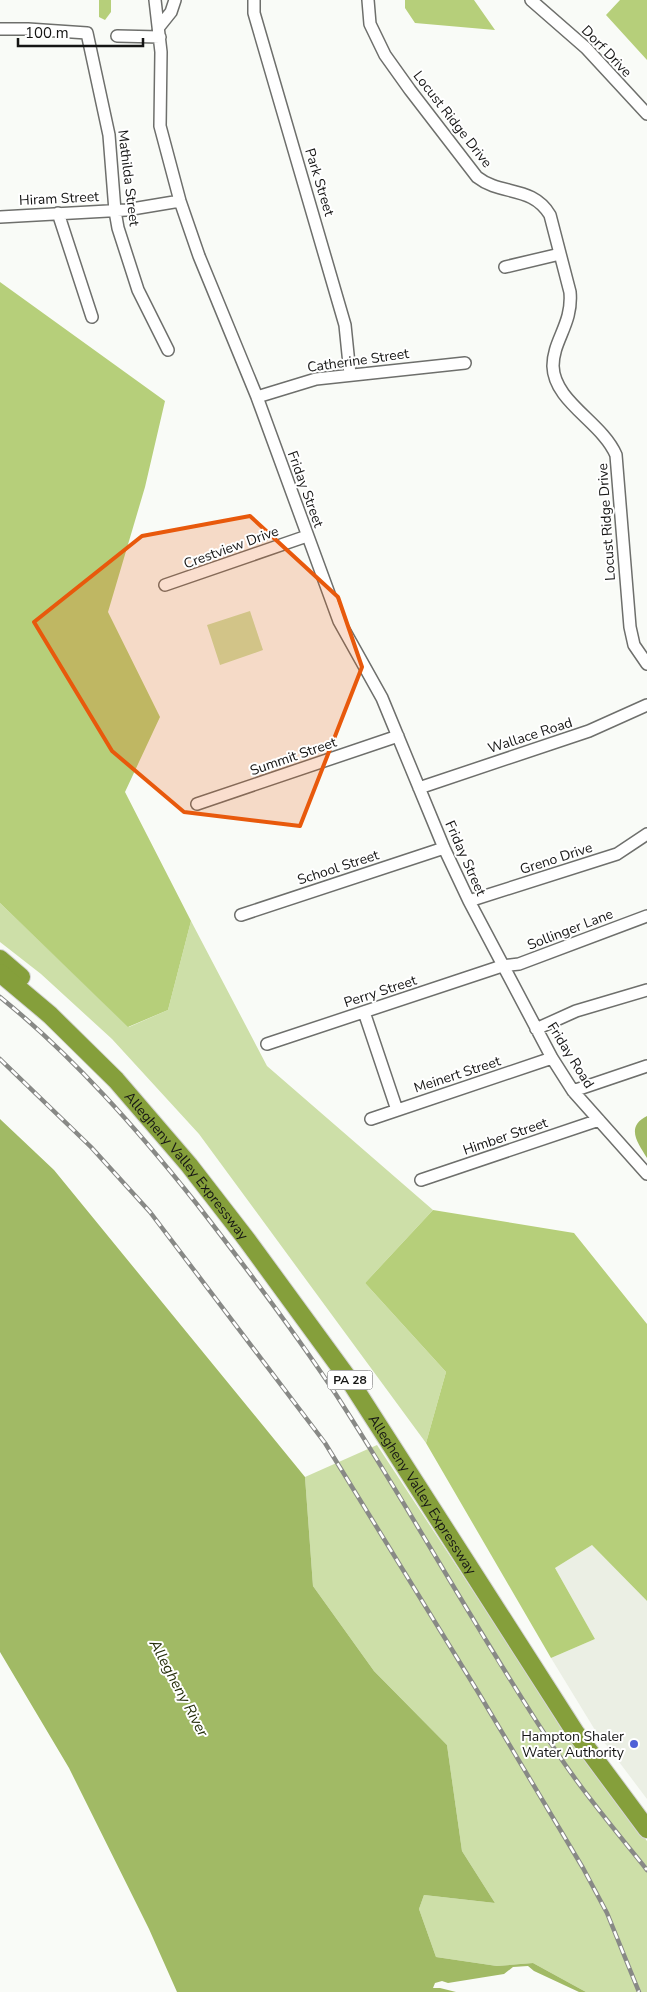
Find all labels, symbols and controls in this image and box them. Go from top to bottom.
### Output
scale bar [18,15,142,47]
street label: Dorf Drive [577,21,636,81]
text: 100 m [25,23,69,43]
street label: Locust Ridge Drive [409,67,496,172]
street label: Mathilda Street [113,129,144,227]
street label: Park Street [300,146,339,218]
street label: Hiram Street [19,187,100,210]
street label: Catherine Street [306,344,410,377]
street label: Friday Street [283,448,328,530]
street label: Locust Ridge Drive [593,462,620,582]
street label: Crestview Drive [181,521,281,573]
street label: Wallace Road [486,713,575,758]
street label: Summit Street [247,733,339,780]
street label: Friday Street [441,818,491,899]
street label: Greno Drive [518,838,595,879]
street label: School Street [295,845,381,890]
street label: Sollinger Lane [524,904,616,955]
street label: Perry Street [341,971,419,1012]
street label: Friday Road [543,1019,598,1092]
street label: Meinert Street [411,1051,503,1097]
street label: Allegheny Valley Expressway [120,1088,253,1245]
street label: Himber Street [460,1113,550,1160]
road number: PA 28 [328,1370,372,1390]
street label: Allegheny Valley Expressway [364,1411,481,1579]
water label: Allegheny River [144,1635,213,1741]
place label: Hampton Shaler Water Authority [521,1727,625,1762]
marker: Hampton Shaler Water Authority [628,1738,640,1750]

